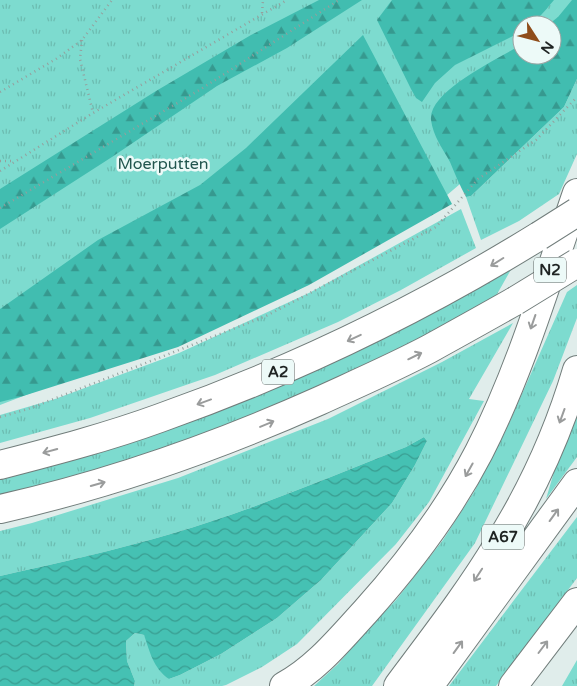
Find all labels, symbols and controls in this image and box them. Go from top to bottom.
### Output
north arrow [512,15,562,65]
text: N [537,38,557,57]
park label: Moerputten [118,154,208,174]
one-way arrow [491,257,505,267]
road number: N2 [534,258,566,282]
one-way arrow [527,313,537,329]
one-way arrow [347,334,362,343]
one-way arrow [407,351,422,360]
road number: A2 [262,360,294,384]
one-way arrow [197,398,213,407]
one-way arrow [556,408,566,423]
one-way arrow [260,418,275,427]
one-way arrow [42,447,58,457]
one-way arrow [464,462,474,477]
one-way arrow [90,478,106,488]
one-way arrow [548,509,559,522]
road number: A67 [482,524,524,550]
one-way arrow [473,568,483,582]
one-way arrow [453,640,463,654]
one-way arrow [537,641,548,654]

